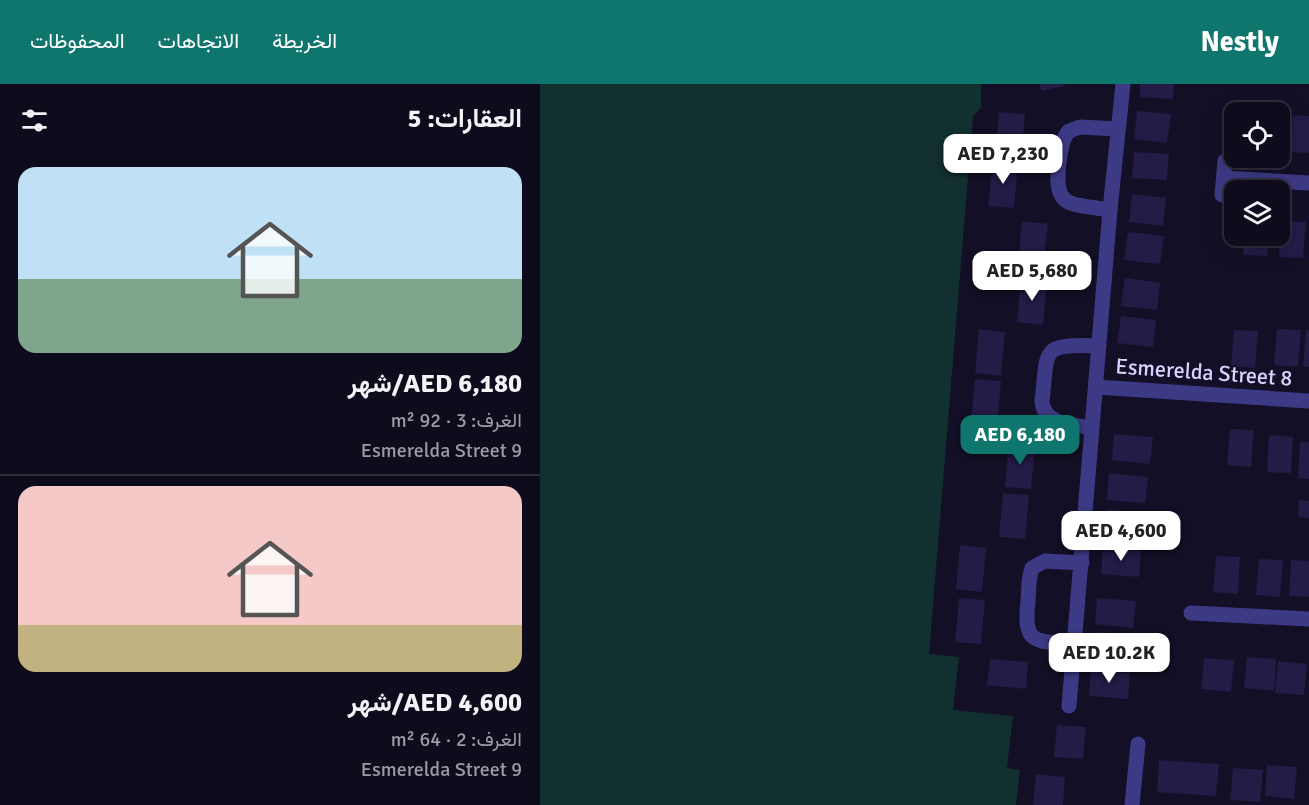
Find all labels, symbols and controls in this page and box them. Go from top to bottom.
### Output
text: Nestly [1200,25,1279,59]
text: المحفوظات [30,28,125,54]
text: الاتجاهات [158,28,239,54]
text: الخريطة [272,28,337,54]
map controls [1224,102,1290,246]
button: locate [1224,102,1290,168]
text: العقارات: 5 [407,103,522,135]
icon: filters [18,104,51,137]
pin: AED 7,230 [934,134,1072,185]
text: AED 7,230 [957,141,1049,166]
button: layers [1224,180,1290,246]
icon: home [216,206,324,314]
pin: AED 5,680 [963,251,1101,302]
text: AED 5,680 [986,258,1078,283]
street label: Esmerelda Street 8 [1115,352,1293,392]
text: AED 6,180/شهر [348,368,522,400]
text: الغرف: 3 · 92 m² [391,408,522,433]
pin: AED 6,180 [951,415,1089,466]
text: AED 6,180 [974,422,1066,447]
text: Esmerelda Street 9 [361,438,522,463]
pin: AED 4,600 [1052,511,1190,562]
text: AED 4,600 [1075,518,1167,543]
icon: home [216,525,324,633]
pin: AED 10.2K [1040,633,1178,684]
text: AED 10.2K [1063,640,1155,665]
text: AED 4,600/شهر [348,687,522,719]
text: الغرف: 2 · 64 m² [391,727,522,752]
text: Esmerelda Street 9 [361,757,522,782]

